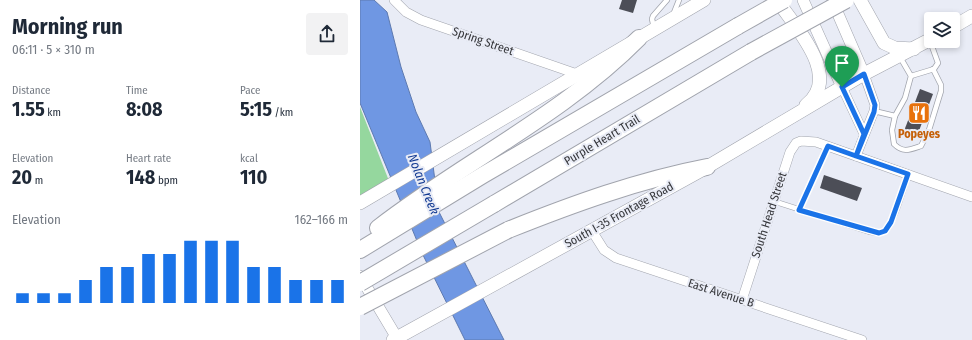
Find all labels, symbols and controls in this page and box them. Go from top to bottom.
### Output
map controls [924,12,960,48]
button: layers [924,12,960,48]
text: Morning run [12,13,123,40]
button: share [306,13,348,55]
street label: Spring Street [451,24,516,58]
text: 06:11 · 5 × 310 m [12,42,95,57]
pin [825,46,859,87]
icon: arrive [831,52,853,74]
text: Distance [12,84,51,97]
text: Time [126,84,148,97]
text: Pace [240,84,261,97]
text: 1.55 [12,97,45,121]
text: 8:08 [126,97,163,121]
text: 5:15 [240,97,272,121]
restaurant icon: Popeyes [906,100,932,126]
text: km [45,106,61,119]
text: /km [272,106,293,119]
street label: Purple Heart Trail [562,112,642,168]
place label: Popeyes [898,127,941,141]
text: Elevation [12,152,53,165]
text: Heart rate [126,152,171,165]
text: kcal [240,152,258,165]
water label: Nolan Creek [405,152,443,217]
text: 20 [12,165,32,189]
text: 148 [126,165,155,189]
text: 110 [240,165,267,189]
street label: South Head Street [749,170,789,260]
text: m [32,174,43,187]
text: bpm [155,174,178,187]
street label: South I-35 Frontage Road [562,179,676,251]
text: Elevation [12,212,61,227]
text: 162–166 m [295,212,348,227]
street label: East Avenue B [686,276,756,310]

